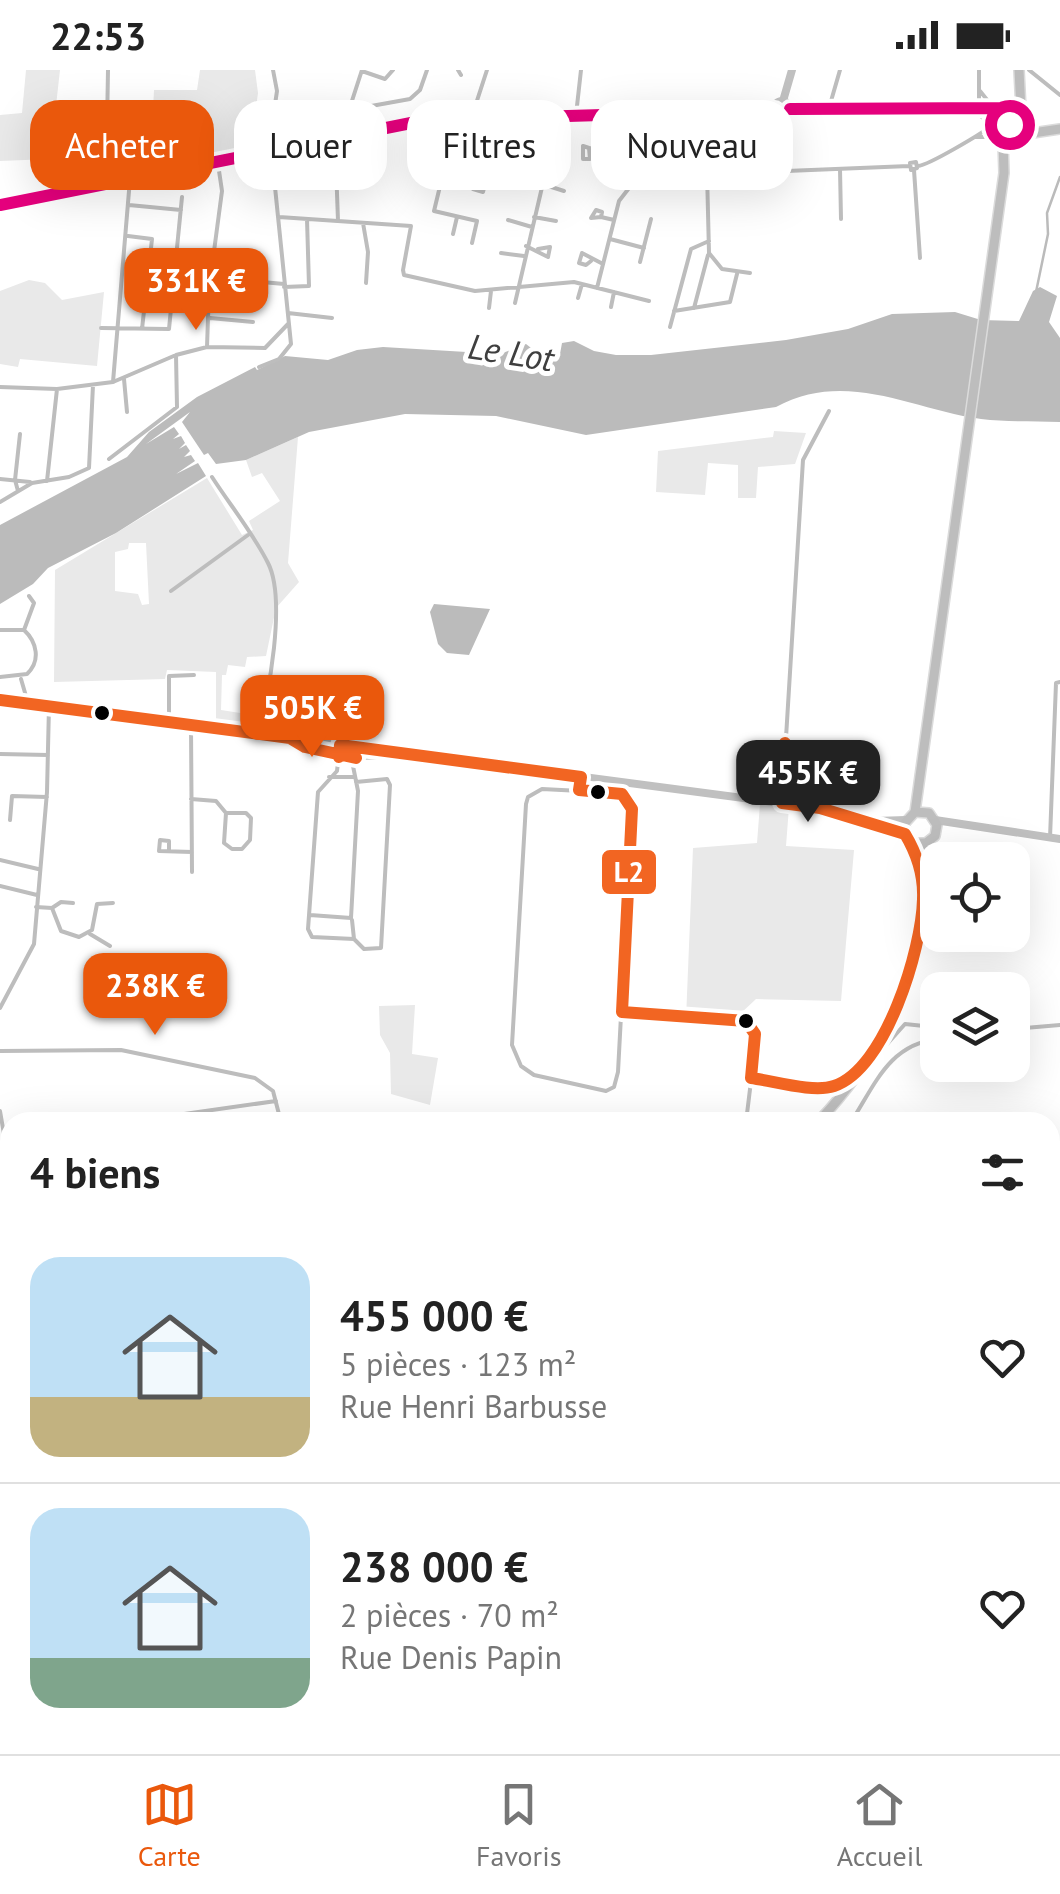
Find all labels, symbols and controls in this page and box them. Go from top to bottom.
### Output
text: 22:53 [50,11,146,60]
chip: Acheter [30,100,214,190]
chip: Louer [234,100,387,190]
chip: Filtres [407,100,571,190]
chip: Nouveau [591,100,793,190]
pin: 331K € [115,248,277,333]
text: 331K € [146,259,246,301]
water label: Le Lot [465,323,559,382]
pin: 505K € [231,675,393,760]
text: 505K € [262,686,362,728]
unlabelled marker [92,703,112,723]
pin: 455K € [727,740,889,825]
text: 455K € [758,751,858,793]
unlabelled marker [588,782,608,802]
map controls [920,842,1030,1082]
button: locate [920,842,1030,952]
line badge: L2 [600,848,658,896]
text: L2 [614,853,644,890]
pin: 238K € [74,953,236,1038]
text: 238K € [105,964,205,1006]
button: layers [920,972,1030,1082]
unlabelled marker [736,1011,756,1031]
text: 4 biens [30,1145,160,1200]
icon: filters [975,1145,1030,1200]
text: 455 000 € [340,1288,528,1343]
icon: home [110,1297,230,1417]
icon: heart [975,1330,1030,1385]
text: 5 pièces · 123 m² [340,1343,576,1385]
text: Rue Henri Barbusse [340,1385,607,1427]
text: 238 000 € [340,1539,528,1594]
icon: home [110,1548,230,1668]
icon: heart [975,1581,1030,1636]
text: 2 pièces · 70 m² [340,1594,559,1636]
text: Rue Denis Papin [340,1636,562,1678]
tab: Carte [138,1777,201,1874]
tab: Favoris [476,1777,561,1874]
tab: Accueil [837,1777,922,1874]

